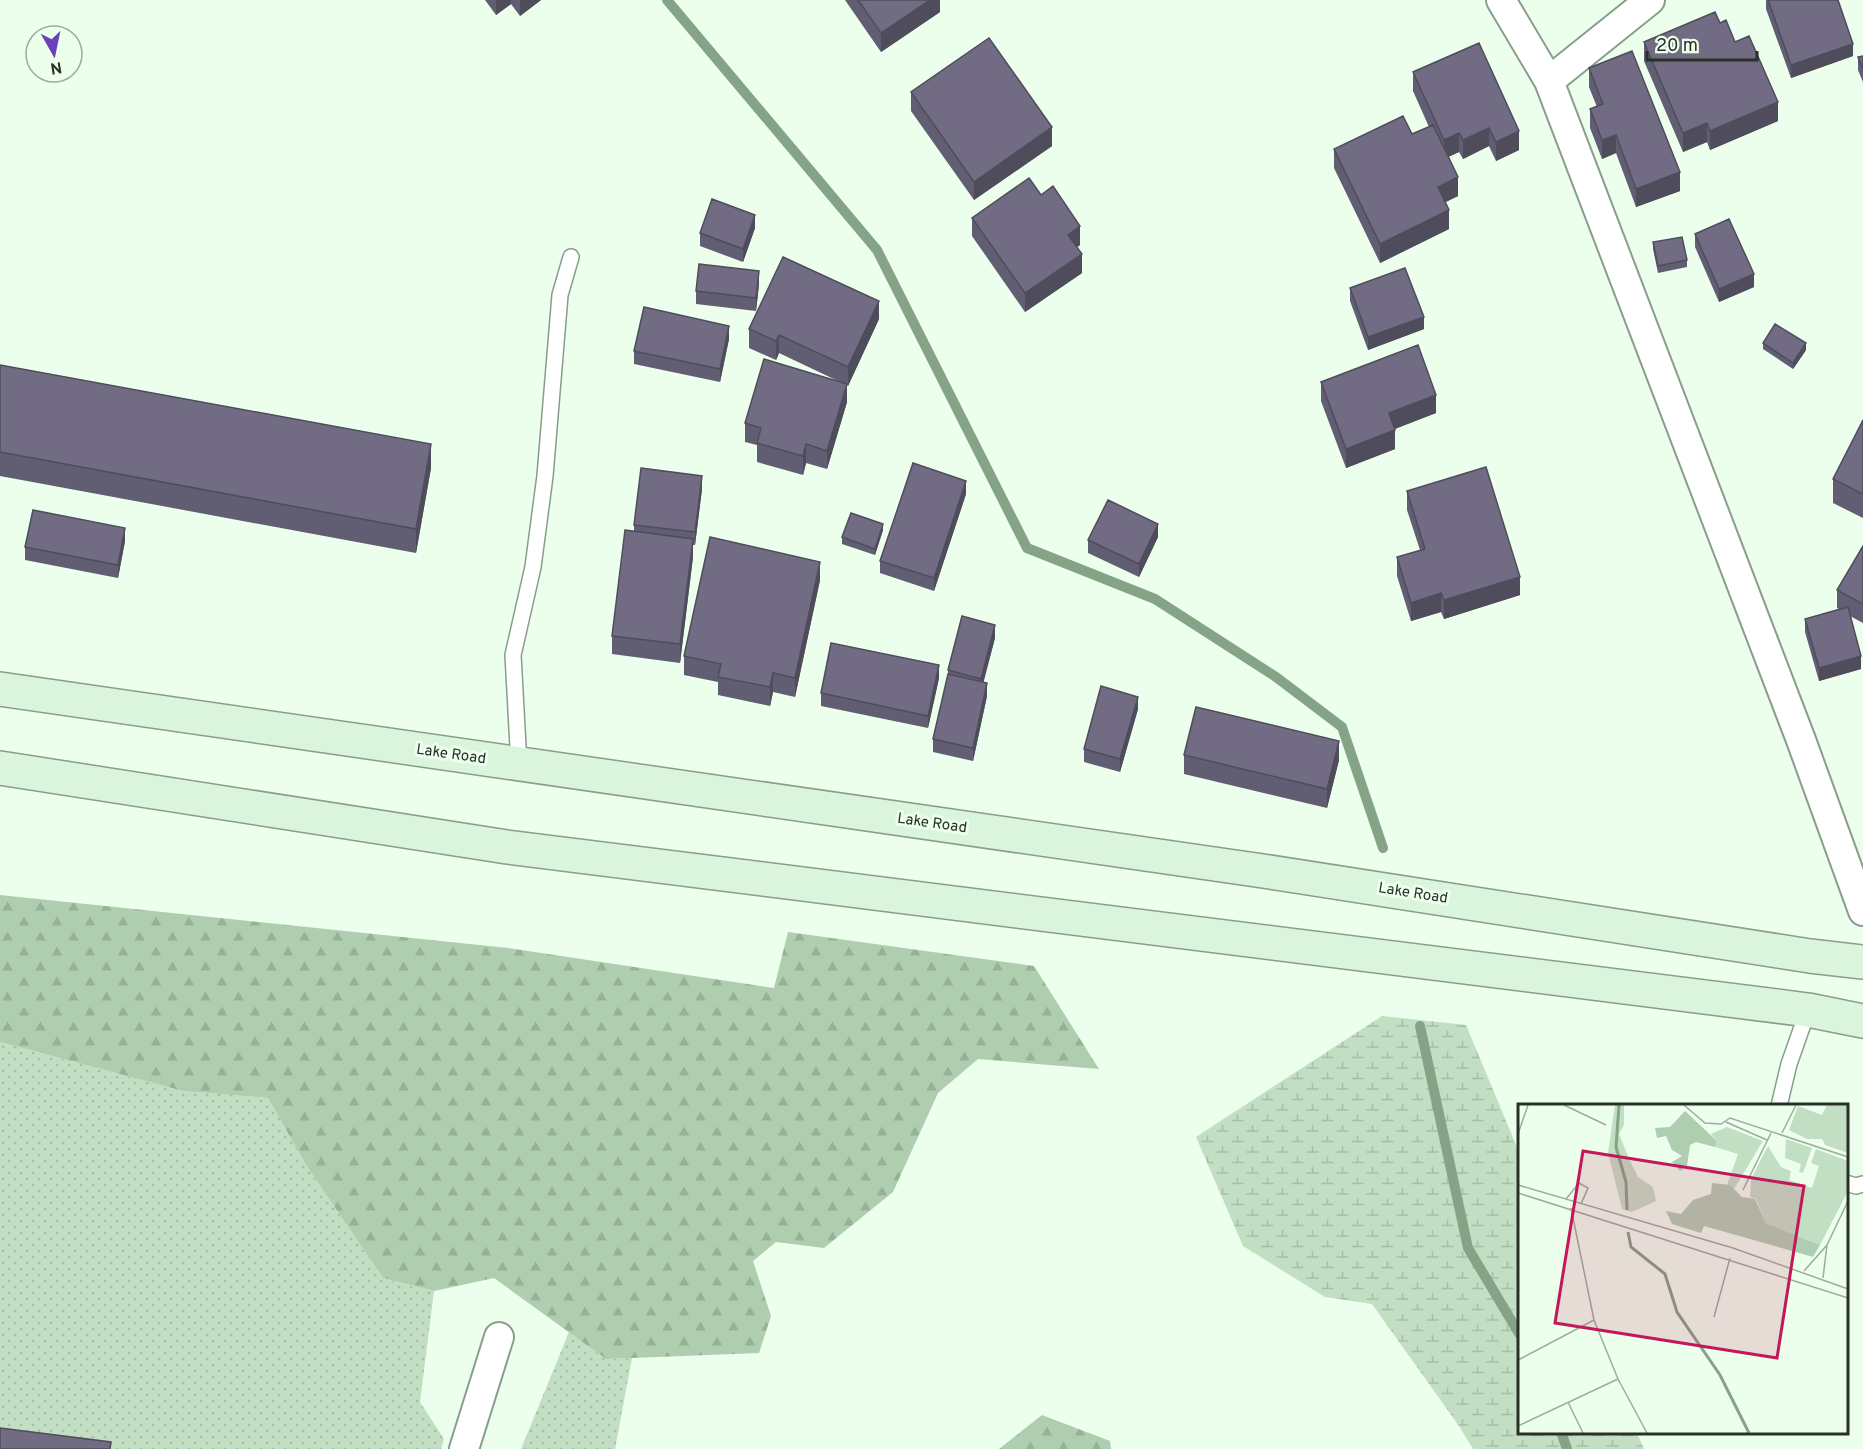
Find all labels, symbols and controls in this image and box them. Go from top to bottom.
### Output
north arrow [24,24,84,84]
scale bar [1647,24,1756,62]
text: 20 m [1656,35,1698,58]
text: N [49,56,63,78]
street label: Lake Road [415,741,487,769]
street label: Lake Road [896,810,968,838]
street label: Lake Road [1377,879,1449,909]
inset map [1518,1104,1848,1434]

